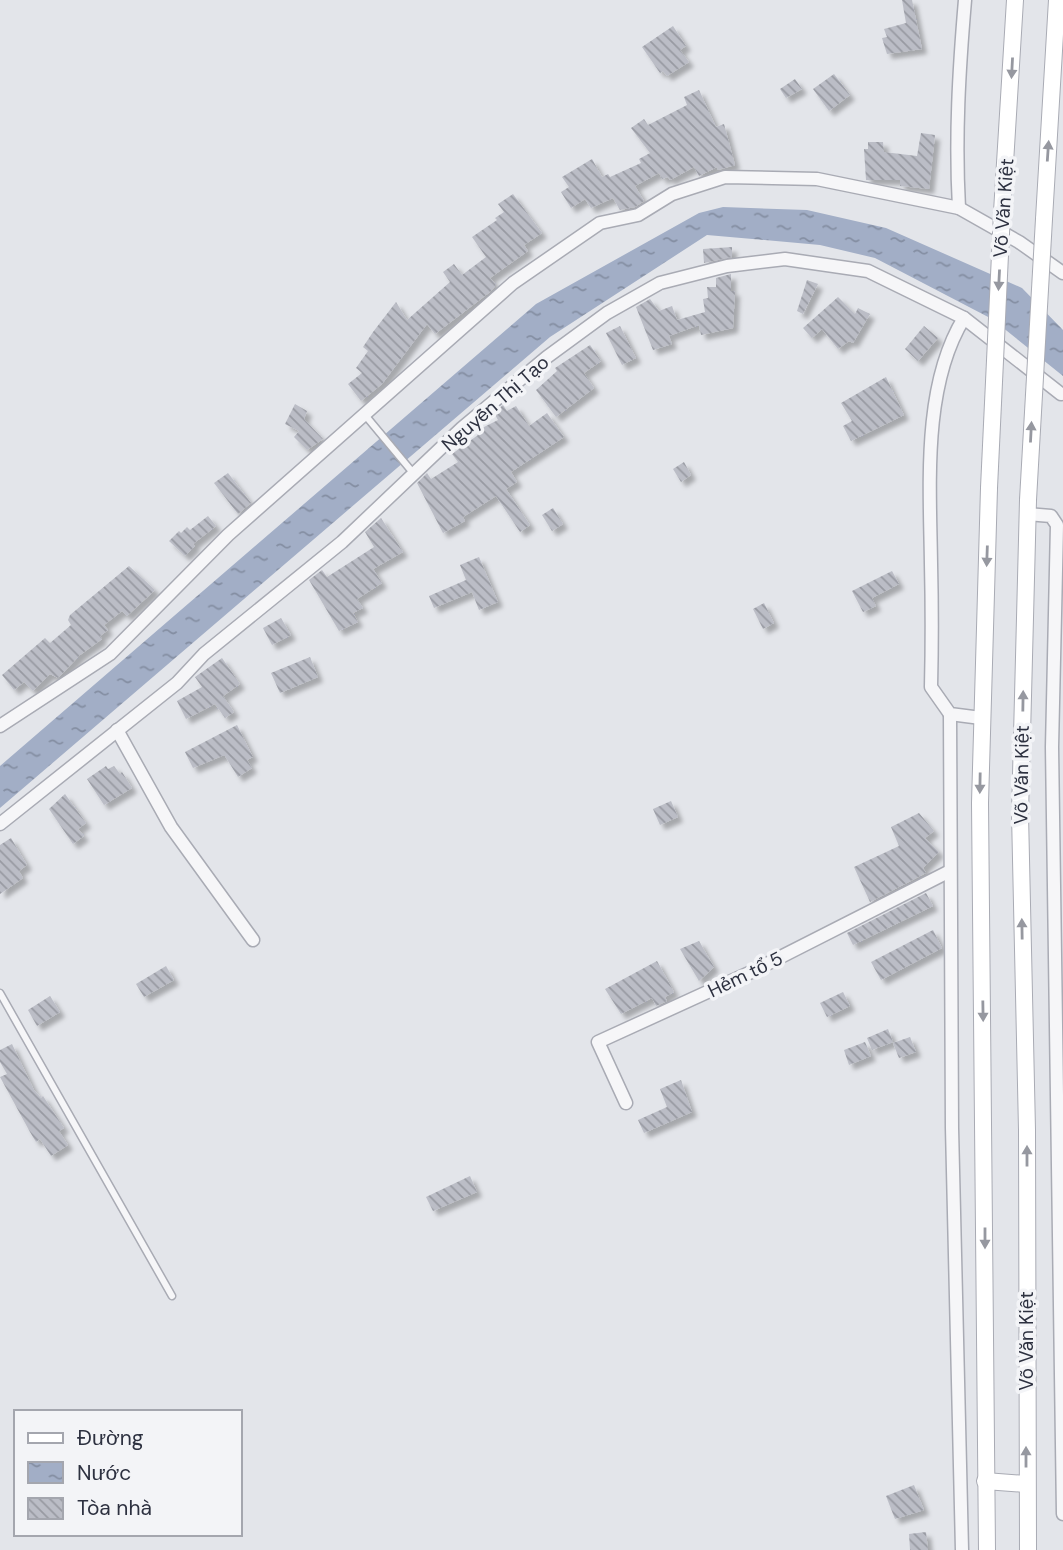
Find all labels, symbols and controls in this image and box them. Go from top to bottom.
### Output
one-way arrow [1006,57,1017,79]
one-way arrow [1042,139,1053,161]
street label: Võ Văn Kiệt [988,158,1019,258]
one-way arrow [993,269,1004,291]
street label: Nguyễn Thị Tạo [436,350,554,457]
one-way arrow [1026,421,1037,443]
one-way arrow [981,545,992,567]
one-way arrow [1017,690,1028,712]
street label: Võ Văn Kiệt [1008,725,1035,825]
one-way arrow [974,772,986,794]
one-way arrow [1017,918,1028,940]
street label: Hẻm tổ 5 [704,946,787,1003]
one-way arrow [977,1000,989,1022]
one-way arrow [1021,1145,1033,1167]
one-way arrow [979,1227,991,1249]
street label: Võ Văn Kiệt [1014,1291,1039,1391]
legend [14,1410,242,1536]
text: Đường [77,1424,144,1452]
one-way arrow [1020,1446,1032,1468]
text: Nước [77,1459,131,1487]
text: Tòa nhà [77,1494,152,1522]

